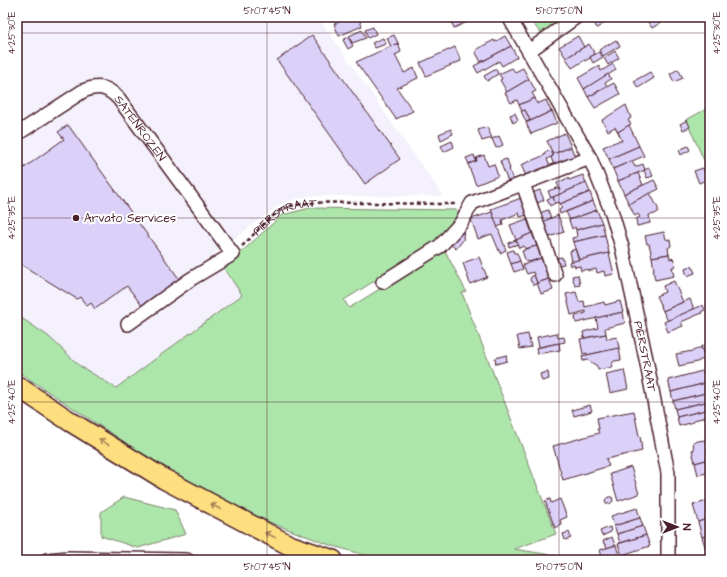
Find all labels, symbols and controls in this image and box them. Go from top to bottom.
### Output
text: 51°07'45"N [243,4,291,18]
text: 51°07'50"N [536,4,582,18]
text: 4°25'30"E [5,11,19,55]
text: 4°25'30"E [710,11,724,55]
street label: SATENROZEN [110,92,170,165]
street label: PIERSTRAAT [249,195,318,239]
text: 4°25'35"E [5,196,19,240]
text: 4°25'35"E [710,196,724,240]
place label: Arvato Services [84,210,176,227]
marker: Arvato Services [71,213,81,223]
street label: PIERSTRAAT [629,319,660,394]
text: 4°25'40"E [5,380,19,424]
text: 4°25'40"E [710,380,724,424]
one-way arrow [98,438,110,446]
one-way arrow [210,503,222,510]
north arrow [657,507,697,547]
text: N [679,524,694,531]
one-way arrow [264,531,276,538]
text: 51°07'45"N [243,560,291,574]
text: 51°07'50"N [536,560,582,574]

